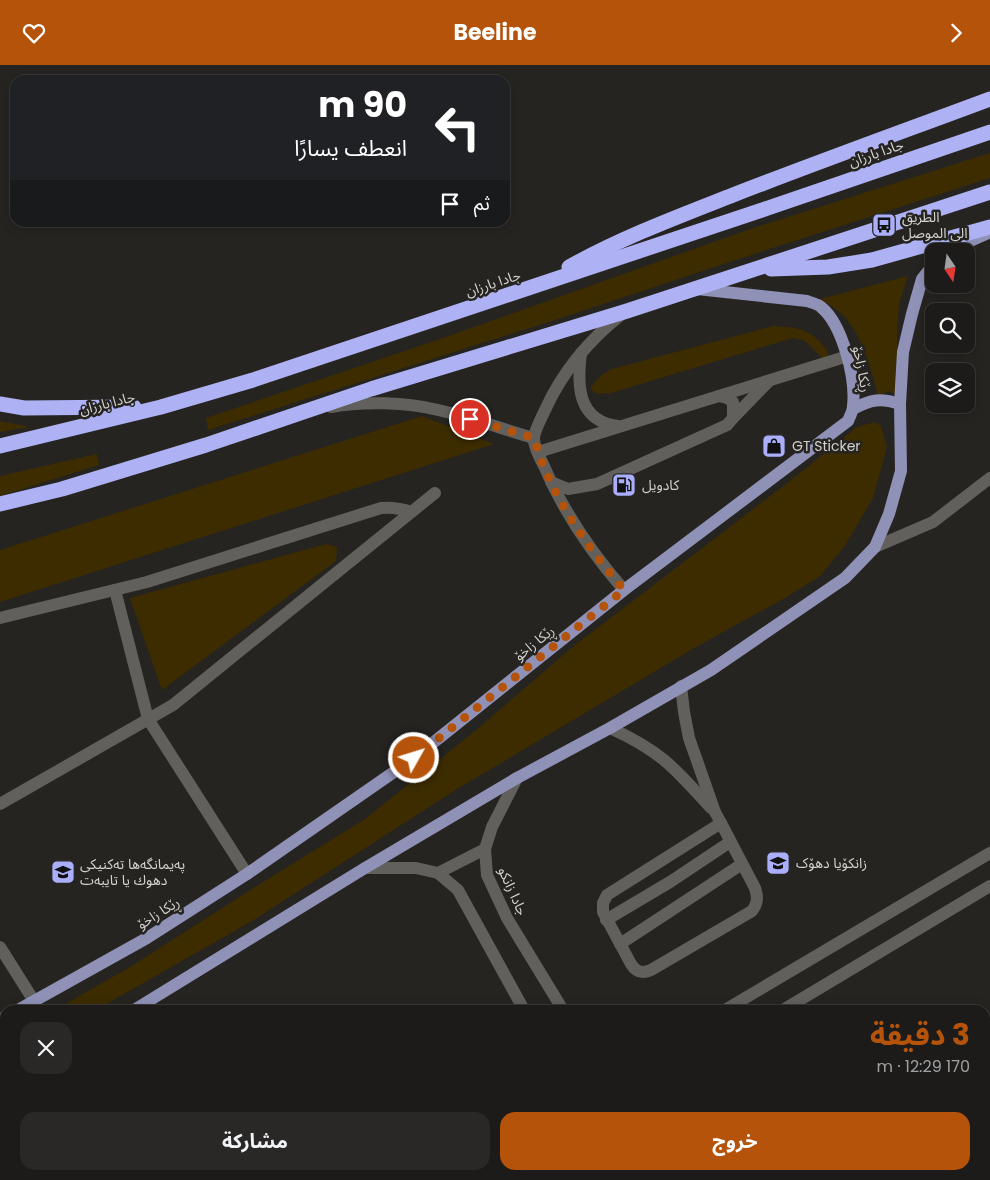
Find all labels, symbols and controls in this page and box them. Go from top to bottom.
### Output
text: Beeline [454,17,536,48]
icon: heart [20,19,48,47]
icon: forward [942,19,970,47]
text: 90 m [318,80,407,129]
icon: left [425,95,490,160]
text: انعطف يسارًا [294,133,407,164]
street label: جادا بارزان [846,134,906,172]
icon: arrive [436,190,464,218]
text: ثم [474,190,490,217]
place label: الطريق الى الموصل [902,207,968,243]
bus stop icon: الطريق الى الموصل [871,212,897,238]
north arrow [925,243,975,293]
map controls [925,243,975,413]
street label: جادا بارزان [463,265,523,301]
button: search [925,303,975,353]
street label: ڕێکا زاخۆ [846,344,876,394]
button: layers [925,363,975,413]
street label: جادا بارزان [77,386,137,420]
pin [449,398,491,440]
icon: arrive [456,405,484,433]
shop icon: GT Sticker [761,433,787,459]
place label: GT Sticker [792,436,861,456]
fuel station icon: كادويل [611,472,637,498]
place label: كادويل [642,475,679,495]
street label: ڕێکا زاخۆ [510,620,560,667]
position arrow [387,731,439,783]
school or university icon: زانکۆیا دهۆک [765,850,791,876]
place label: زانکۆیا دهۆک [796,853,867,873]
place label: پەیمانگەها تەکنیکی دهوك یا تایبەت [80,854,185,890]
school or university icon: پەیمانگەها تەکنیکی دهوك یا تایبەت [50,859,76,885]
street label: جادا زانکو [493,863,533,919]
street label: ڕێکا زاخۆ [133,892,184,936]
text: 3 دقيقة [870,1013,970,1056]
button: close [20,1022,72,1074]
text: 170 m · 12:29 [876,1055,970,1078]
button: مشاركة [20,1112,490,1170]
button: خروج [500,1112,970,1170]

